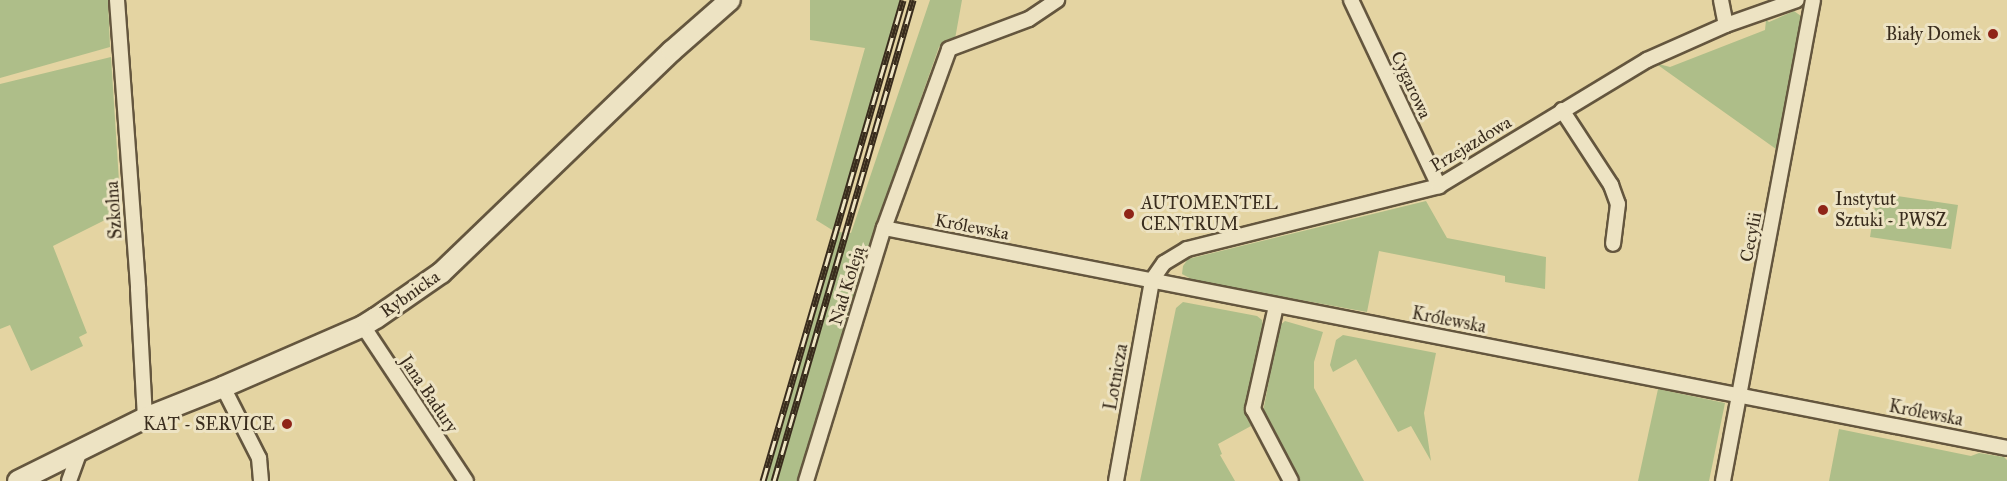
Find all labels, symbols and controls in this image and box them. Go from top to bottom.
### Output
place label: Biały Domek [1886,23,1981,45]
marker: Biały Domek [1986,27,2000,41]
street label: Cygarowa [1386,48,1436,122]
street label: Przejazdowa [1427,111,1515,177]
street label: Szkolna [101,180,127,240]
place label: Instytut Sztuki - PWSZ [1835,189,1947,232]
place label: AUTOMENTEL CENTRUM [1141,193,1278,236]
marker: Instytut Sztuki - PWSZ [1816,203,1830,217]
marker: AUTOMENTEL CENTRUM [1122,207,1136,221]
street label: Królewska [933,209,1011,245]
street label: Cecylii [1736,210,1766,264]
street label: Nad Koleją [825,244,869,328]
street label: Rybnicka [376,266,444,322]
street label: Królewska [1410,302,1488,338]
street label: Lotnicza [1100,342,1132,412]
street label: Jana Badury [395,351,463,437]
street label: Królewska [1887,395,1965,431]
place label: KAT - SERVICE [143,413,275,435]
marker: KAT - SERVICE [280,417,294,431]

